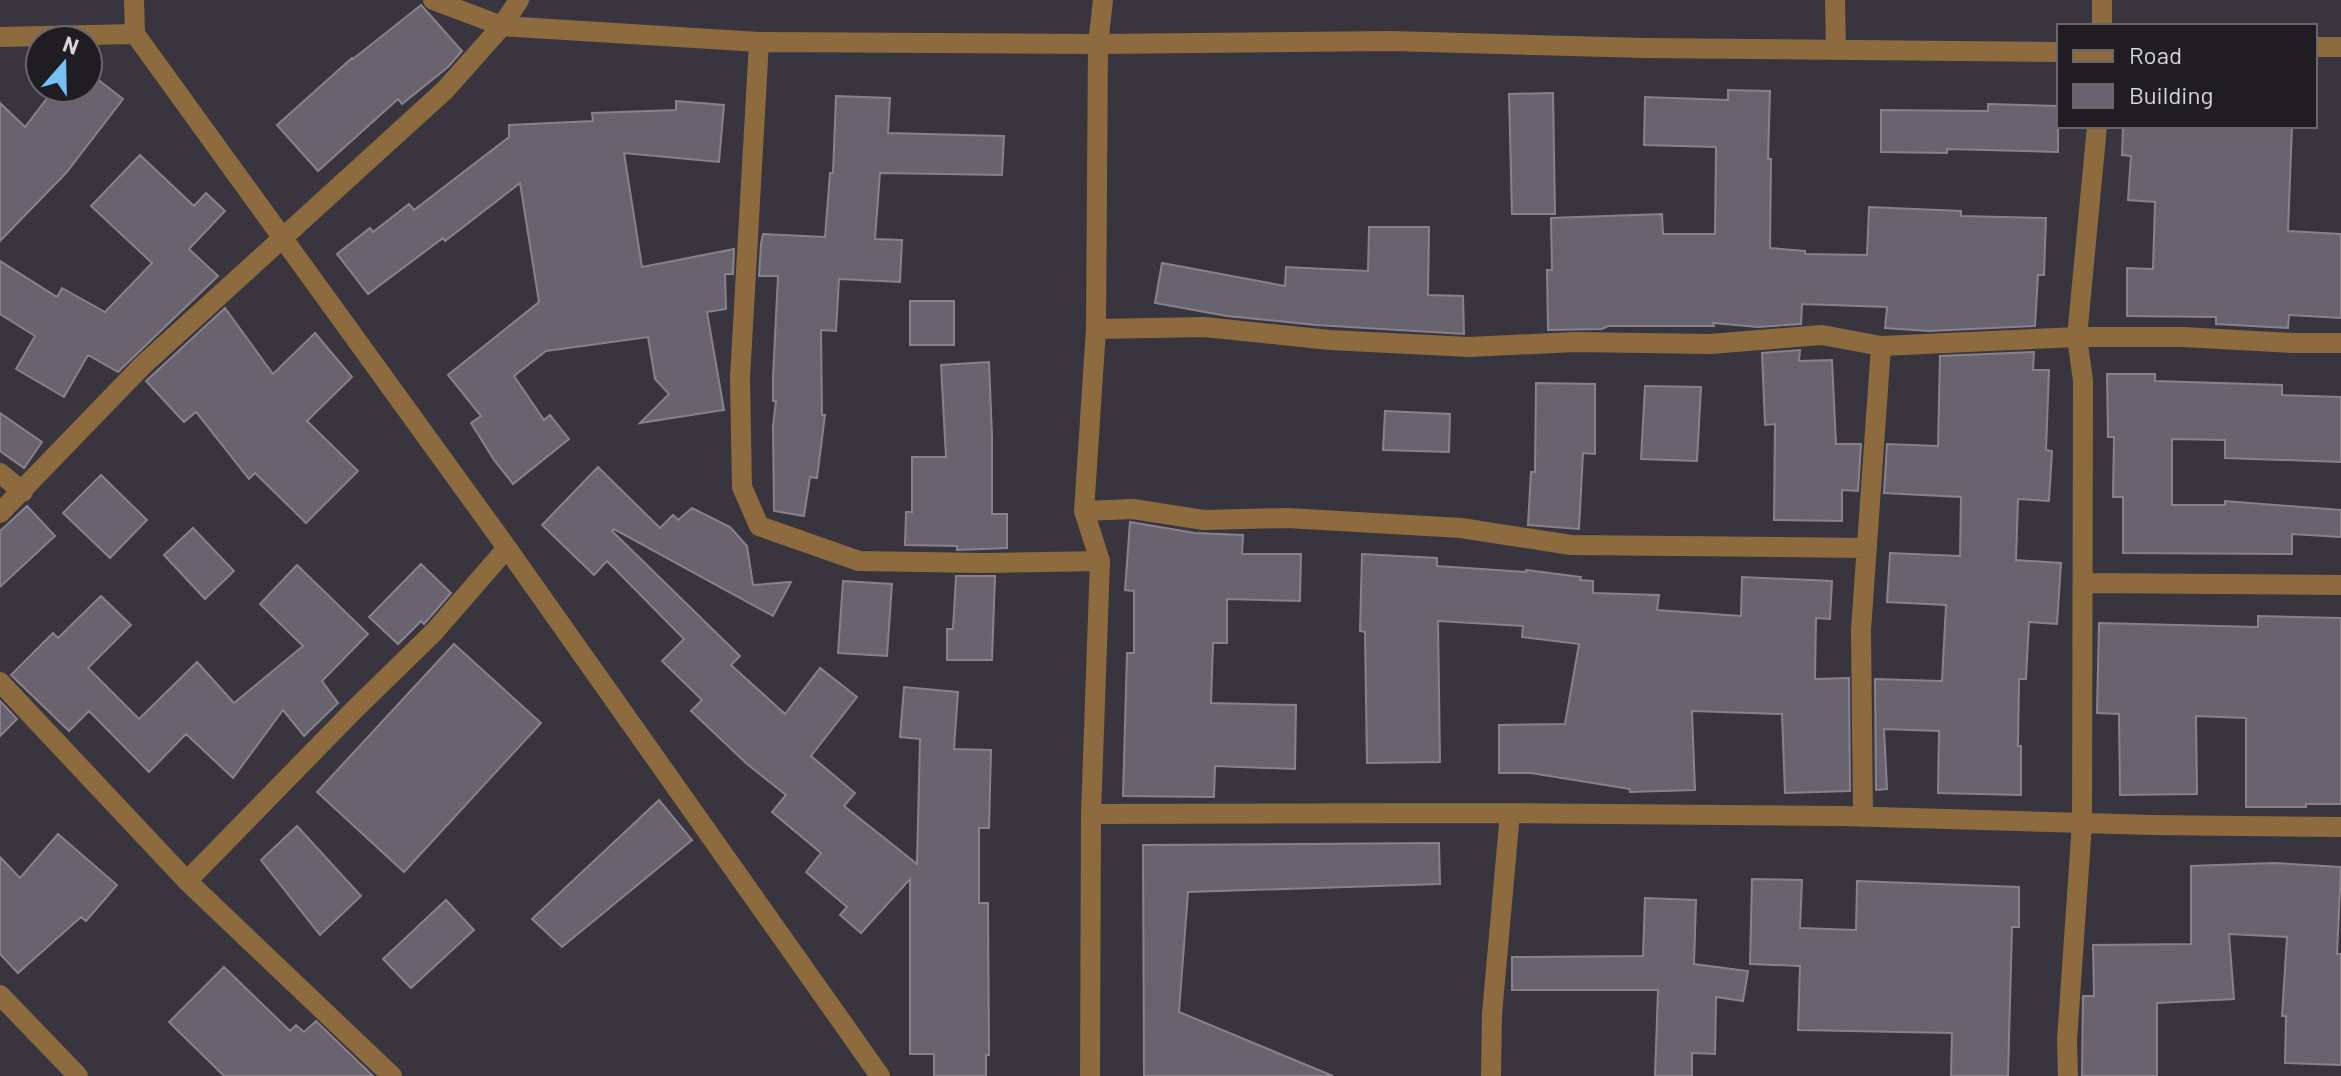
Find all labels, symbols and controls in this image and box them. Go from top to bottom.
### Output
north arrow [24,24,104,104]
legend [2057,24,2317,128]
text: N [60,30,83,59]
text: Road [2129,40,2182,69]
text: Building [2129,80,2213,109]

